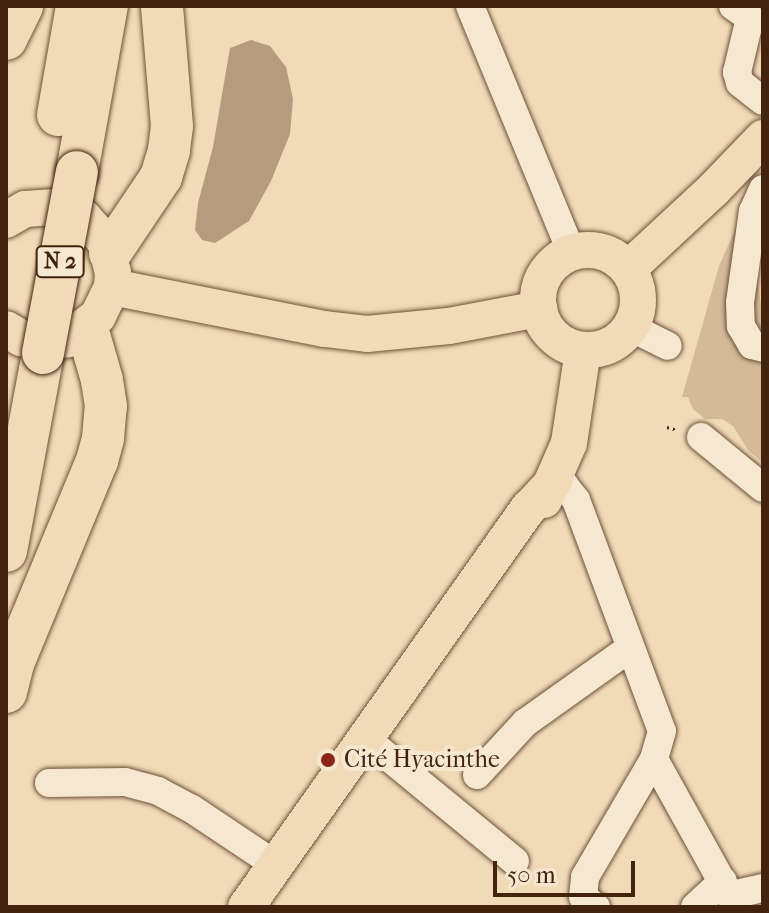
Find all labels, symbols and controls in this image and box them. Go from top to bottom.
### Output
road number: N 2 [34,244,86,280]
place label: Cité Hyacinthe [344,746,500,774]
marker: Cité Hyacinthe [319,751,337,769]
scale bar [497,845,639,895]
text: 50 m [507,861,556,889]

